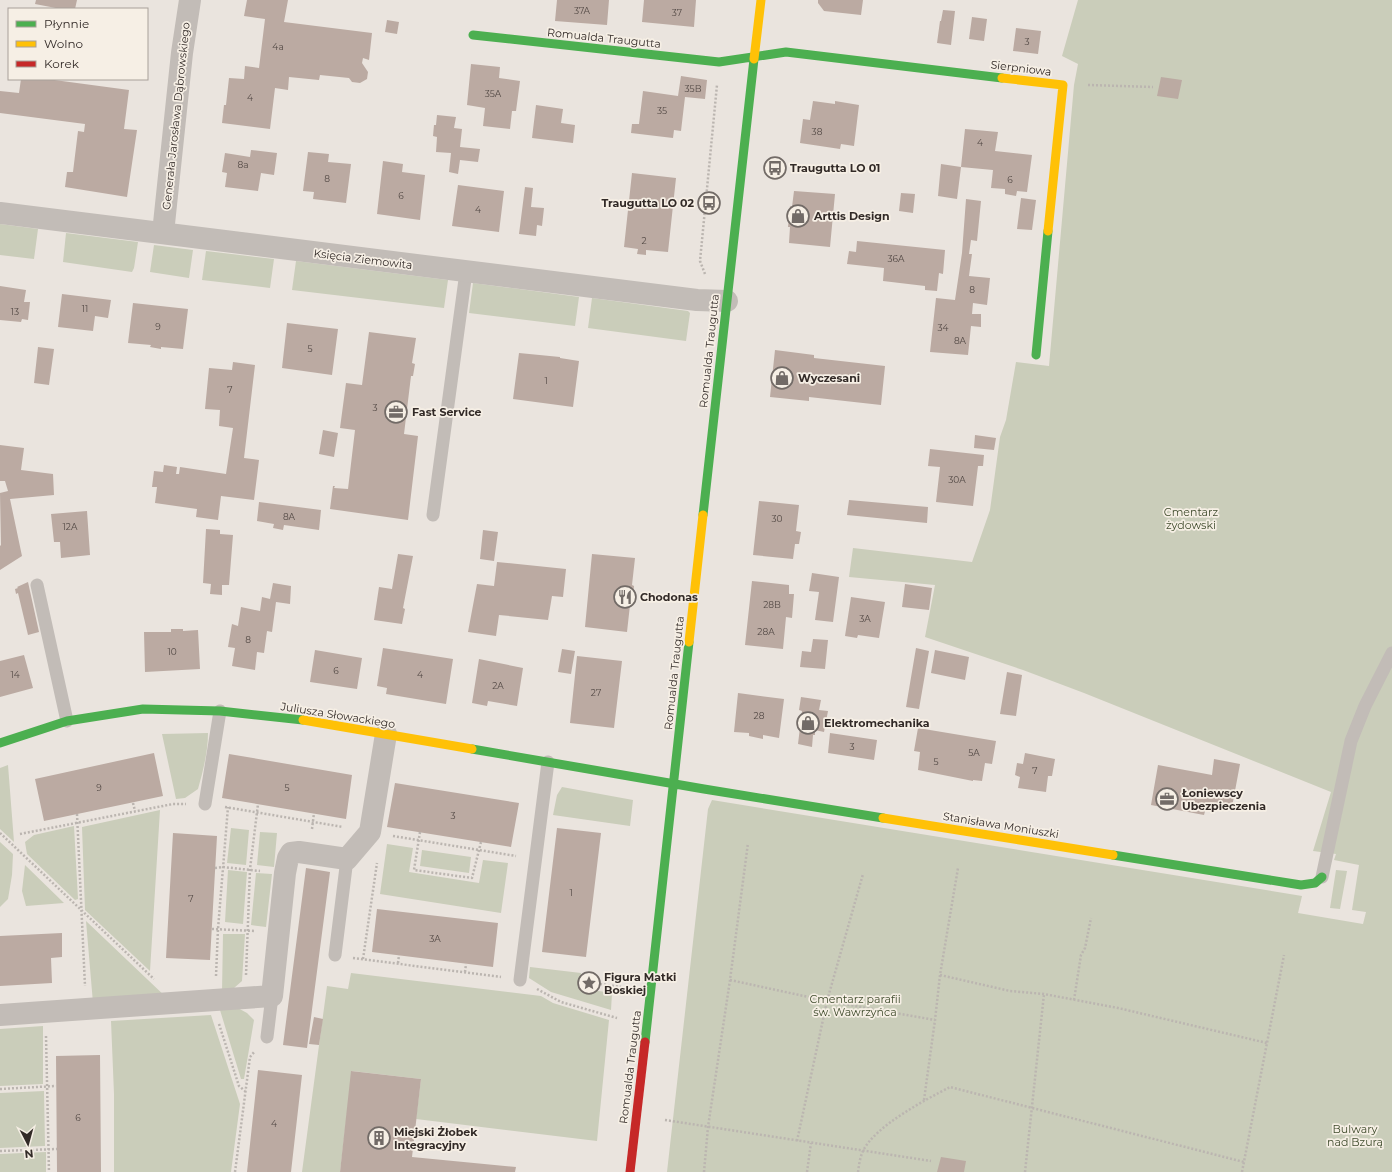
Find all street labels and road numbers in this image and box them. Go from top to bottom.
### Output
street label: Generała Jarosława Dąbrowskiego [159,21,193,210]
street label: Romualda Traugutta [546,25,662,51]
street label: Sierpniowa [990,57,1052,79]
street label: Księcia Ziemowita [313,246,413,272]
street label: Romualda Traugutta [696,293,722,409]
street label: Romualda Traugutta [661,615,687,731]
street label: Juliusza Słowackiego [279,699,396,731]
street label: Stanisława Moniuszki [942,809,1060,841]
street label: Romualda Traugutta [616,1009,644,1125]

